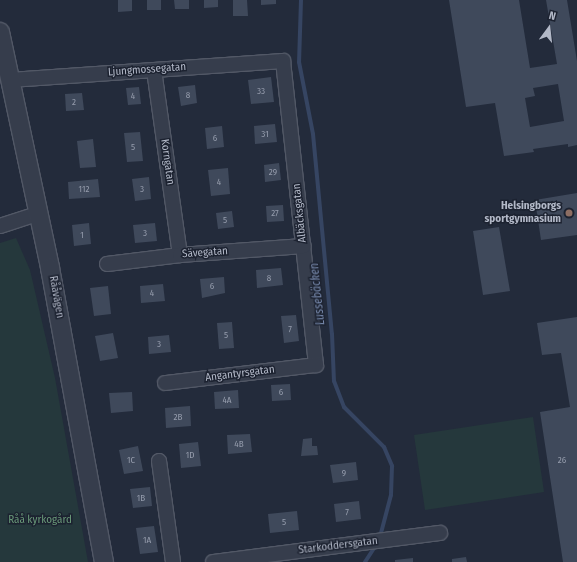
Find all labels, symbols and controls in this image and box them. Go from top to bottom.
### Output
north arrow [529,8,569,48]
text: N [547,9,557,23]
street label: Ljungmossegatan [108,61,186,79]
house number: 33 [257,86,265,96]
house number: 8 [186,90,190,100]
house number: 4 [131,91,135,101]
house number: 2 [72,97,76,107]
house number: 31 [261,129,269,139]
house number: 6 [213,133,217,143]
street label: Korngatan [157,138,177,186]
house number: 5 [131,142,135,152]
house number: 29 [269,167,277,177]
house number: 4 [217,177,221,187]
street label: Albäcksgatan [290,183,310,243]
house number: 112 [79,184,89,194]
house number: 3 [140,184,144,194]
place label: Helsingborgs sportgymnasium [485,200,561,226]
house number: 27 [271,208,279,218]
marker: Helsingborgs sportgymnasium [564,208,574,218]
house number: 5 [223,215,227,225]
house number: 3 [143,228,147,238]
house number: 1 [80,230,84,240]
street label: Sävegatan [182,245,228,261]
water label: Lussebäcken [308,262,328,326]
house number: 8 [267,273,271,283]
street label: Rååvägen [46,275,66,319]
house number: 6 [210,281,214,291]
house number: 4 [150,288,154,298]
house number: 7 [288,324,292,334]
house number: 5 [224,330,228,340]
house number: 3 [157,339,161,349]
street label: Angantyrsgatan [205,363,275,385]
house number: 6 [279,387,283,397]
house number: 4A [222,395,232,405]
house number: 2B [174,412,182,422]
house number: 4B [234,439,244,449]
house number: 1D [186,450,194,460]
house number: 1C [127,455,135,465]
house number: 26 [558,455,566,465]
house number: 9 [342,468,346,478]
house number: 1B [137,493,145,503]
house number: 7 [345,507,349,517]
park label: Råå kyrkogård [8,513,72,527]
house number: 5 [282,517,286,527]
house number: 1A [143,535,151,545]
street label: Starkoddersgatan [298,535,378,557]

